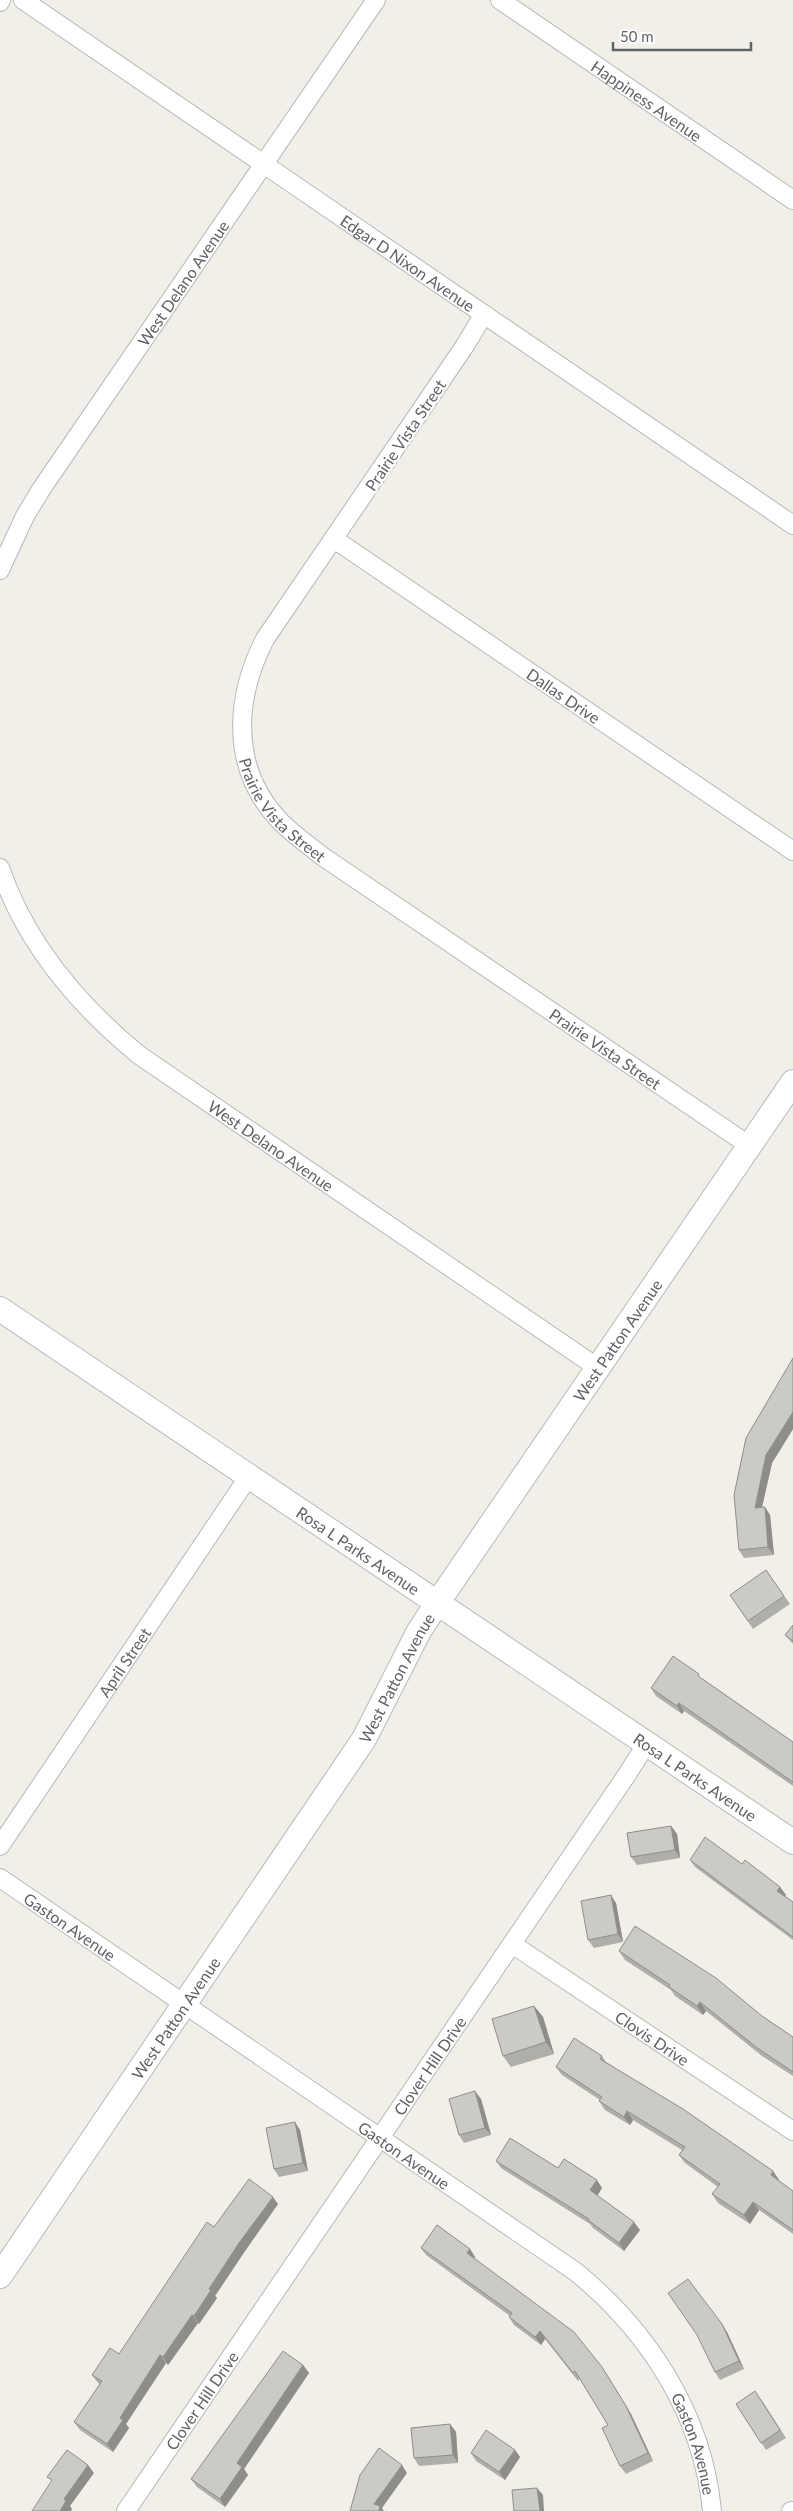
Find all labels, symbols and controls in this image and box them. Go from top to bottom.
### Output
scale bar [613,20,750,52]
text: 50 m [620,27,654,45]
street label: Happiness Avenue [588,56,706,145]
street label: Edgar D Nixon Avenue [337,210,479,315]
street label: West Delano Avenue [133,216,232,349]
street label: Prairie Vista Street [361,376,449,494]
street label: Dallas Drive [524,664,604,727]
street label: Prairie Vista Street [236,756,330,865]
street label: Prairie Vista Street [546,1004,665,1093]
street label: West Delano Avenue [205,1096,338,1195]
street label: West Patton Avenue [569,1275,665,1405]
street label: Rosa L Parks Avenue [293,1502,424,1598]
street label: West Patton Avenue [354,1609,438,1746]
street label: April Street [94,1623,154,1700]
street label: Rosa L Parks Avenue [630,1728,761,1825]
street label: Gaston Avenue [21,1888,120,1964]
street label: West Patton Avenue [127,1953,223,2083]
street label: Clovis Drive [612,2006,693,2069]
street label: Clover Hill Drive [389,2012,469,2118]
street label: Gaston Avenue [355,2117,454,2193]
street label: Clover Hill Drive [161,2347,242,2453]
street label: Gaston Avenue [668,2389,719,2496]

